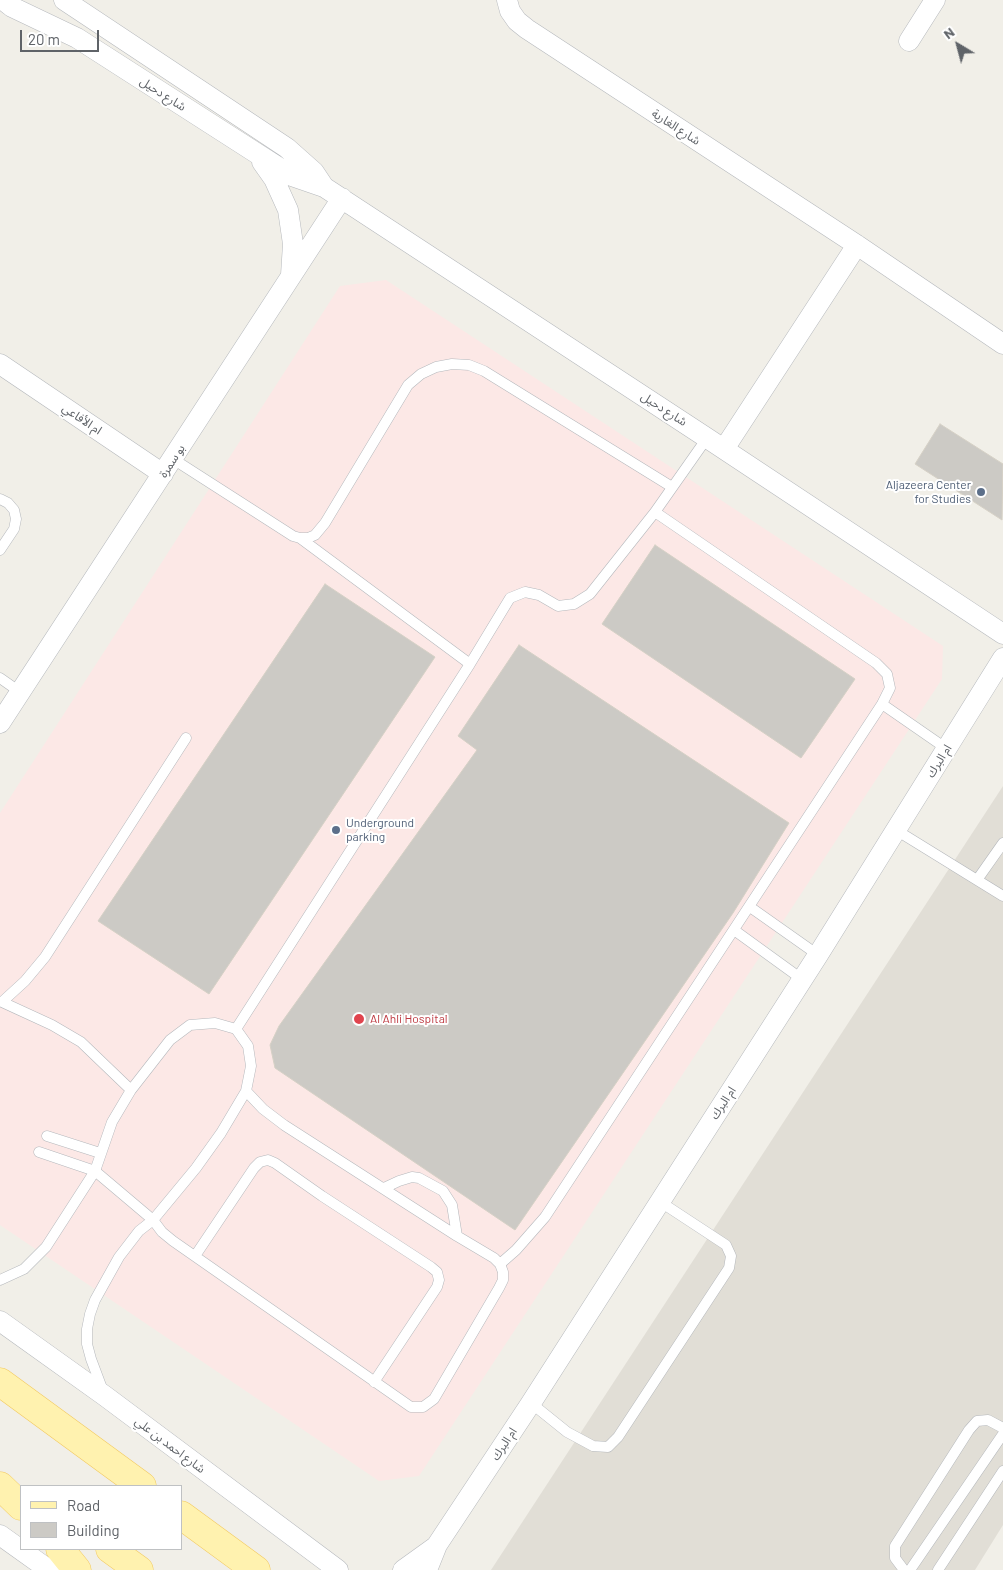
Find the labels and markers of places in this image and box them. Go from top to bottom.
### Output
place label: Aljazeera Center for Studies [886,478,971,506]
marker: Aljazeera Center for Studies [975,486,987,498]
place label: Underground parking [346,816,414,844]
marker: Underground parking [330,824,342,836]
marker: Al Ahli Hospital [352,1012,366,1026]
place label: Al Ahli Hospital [370,1012,448,1026]

